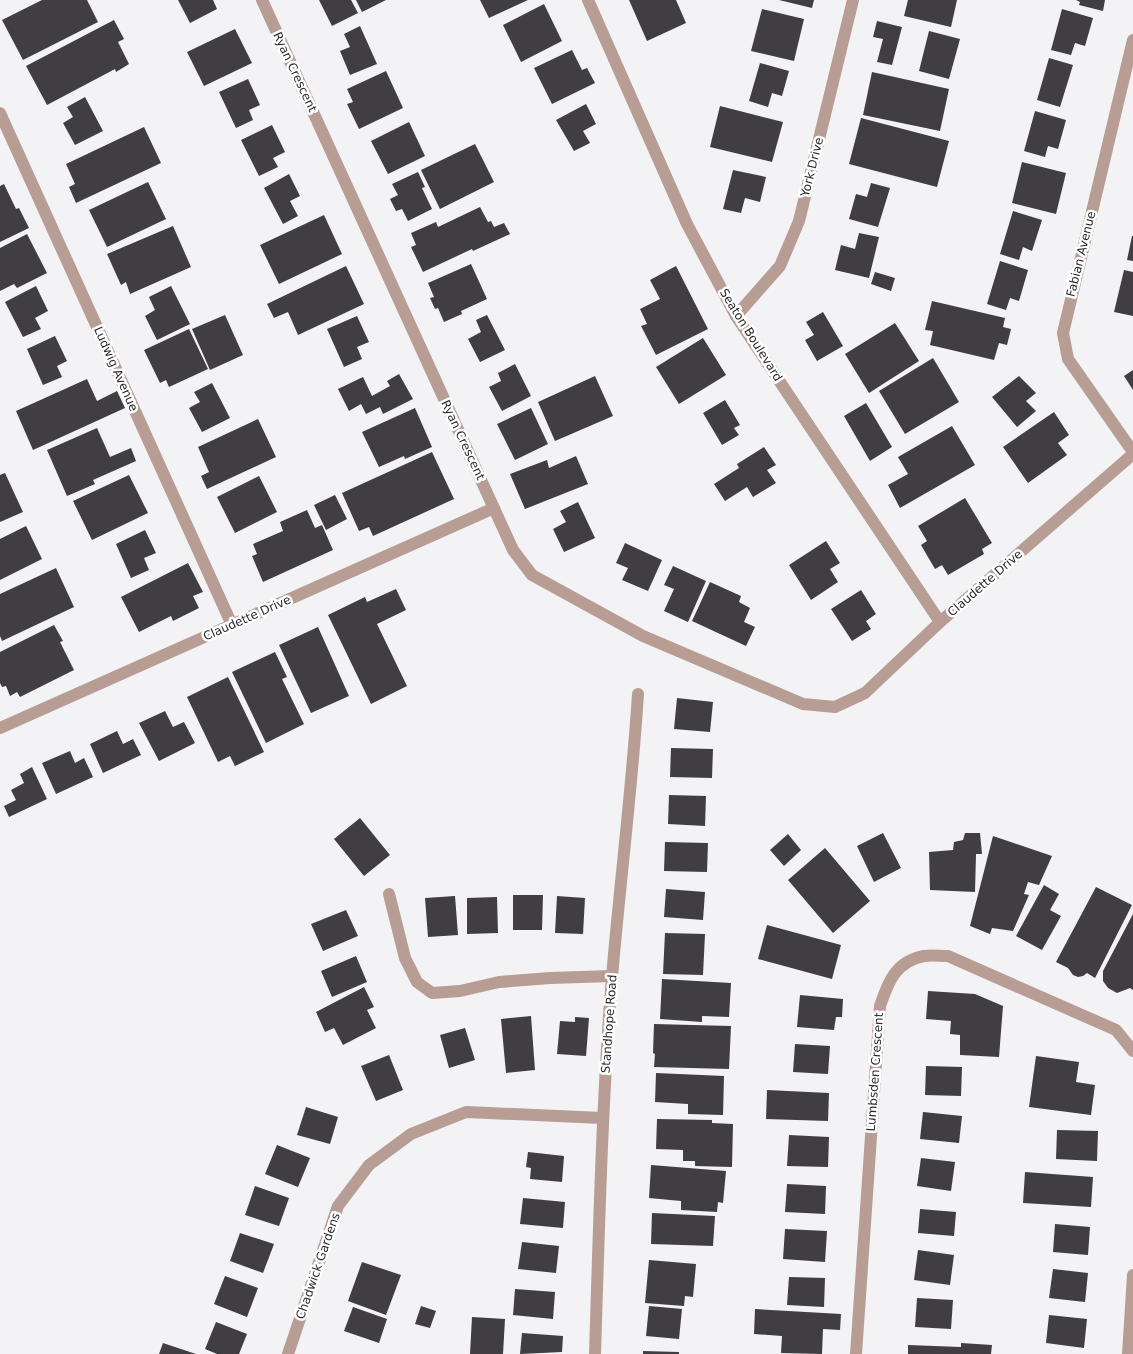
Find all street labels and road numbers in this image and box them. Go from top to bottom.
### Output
street label: Ryan Crescent [270,30,320,114]
street label: York Drive [798,136,826,199]
street label: Fabian Avenue [1064,210,1098,298]
street label: Seaton Boulevard [717,286,785,384]
street label: Ludwig Avenue [91,325,141,413]
street label: Ryan Crescent [438,398,488,482]
street label: Claudette Drive [945,547,1025,619]
street label: Claudette Drive [201,592,293,644]
street label: Standhope Road [599,974,619,1074]
street label: Lumbsden Crescent [864,1012,886,1132]
street label: Chadwick Gardens [293,1211,343,1321]

